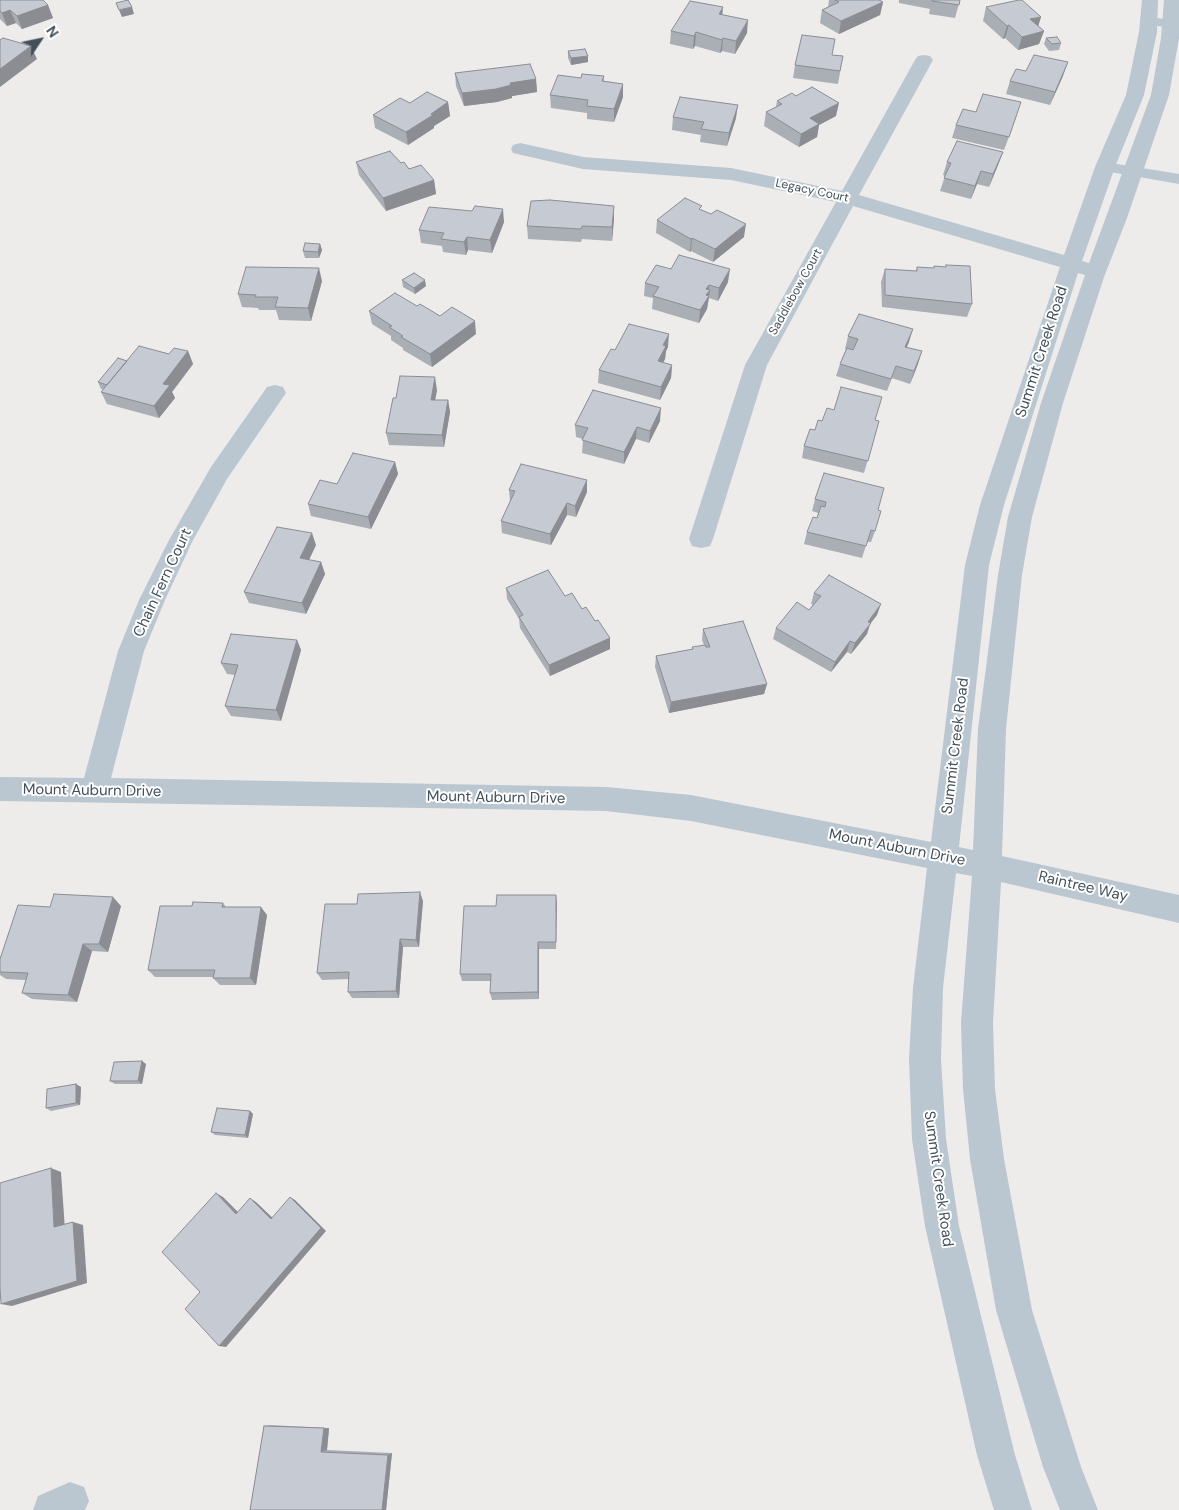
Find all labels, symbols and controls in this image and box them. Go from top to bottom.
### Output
north arrow [15,15,65,65]
text: N [42,22,63,41]
street label: Legacy Court [774,176,850,206]
street label: Saddlebow Court [766,246,826,338]
street label: Summit Creek Road [1012,284,1072,420]
street label: Chain Fern Court [130,526,196,640]
street label: Summit Creek Road [939,677,973,815]
street label: Mount Auburn Drive [23,781,161,801]
street label: Mount Auburn Drive [427,788,565,808]
street label: Mount Auburn Drive [827,826,967,870]
street label: Raintree Way [1036,868,1130,906]
street label: Summit Creek Road [920,1110,956,1248]

